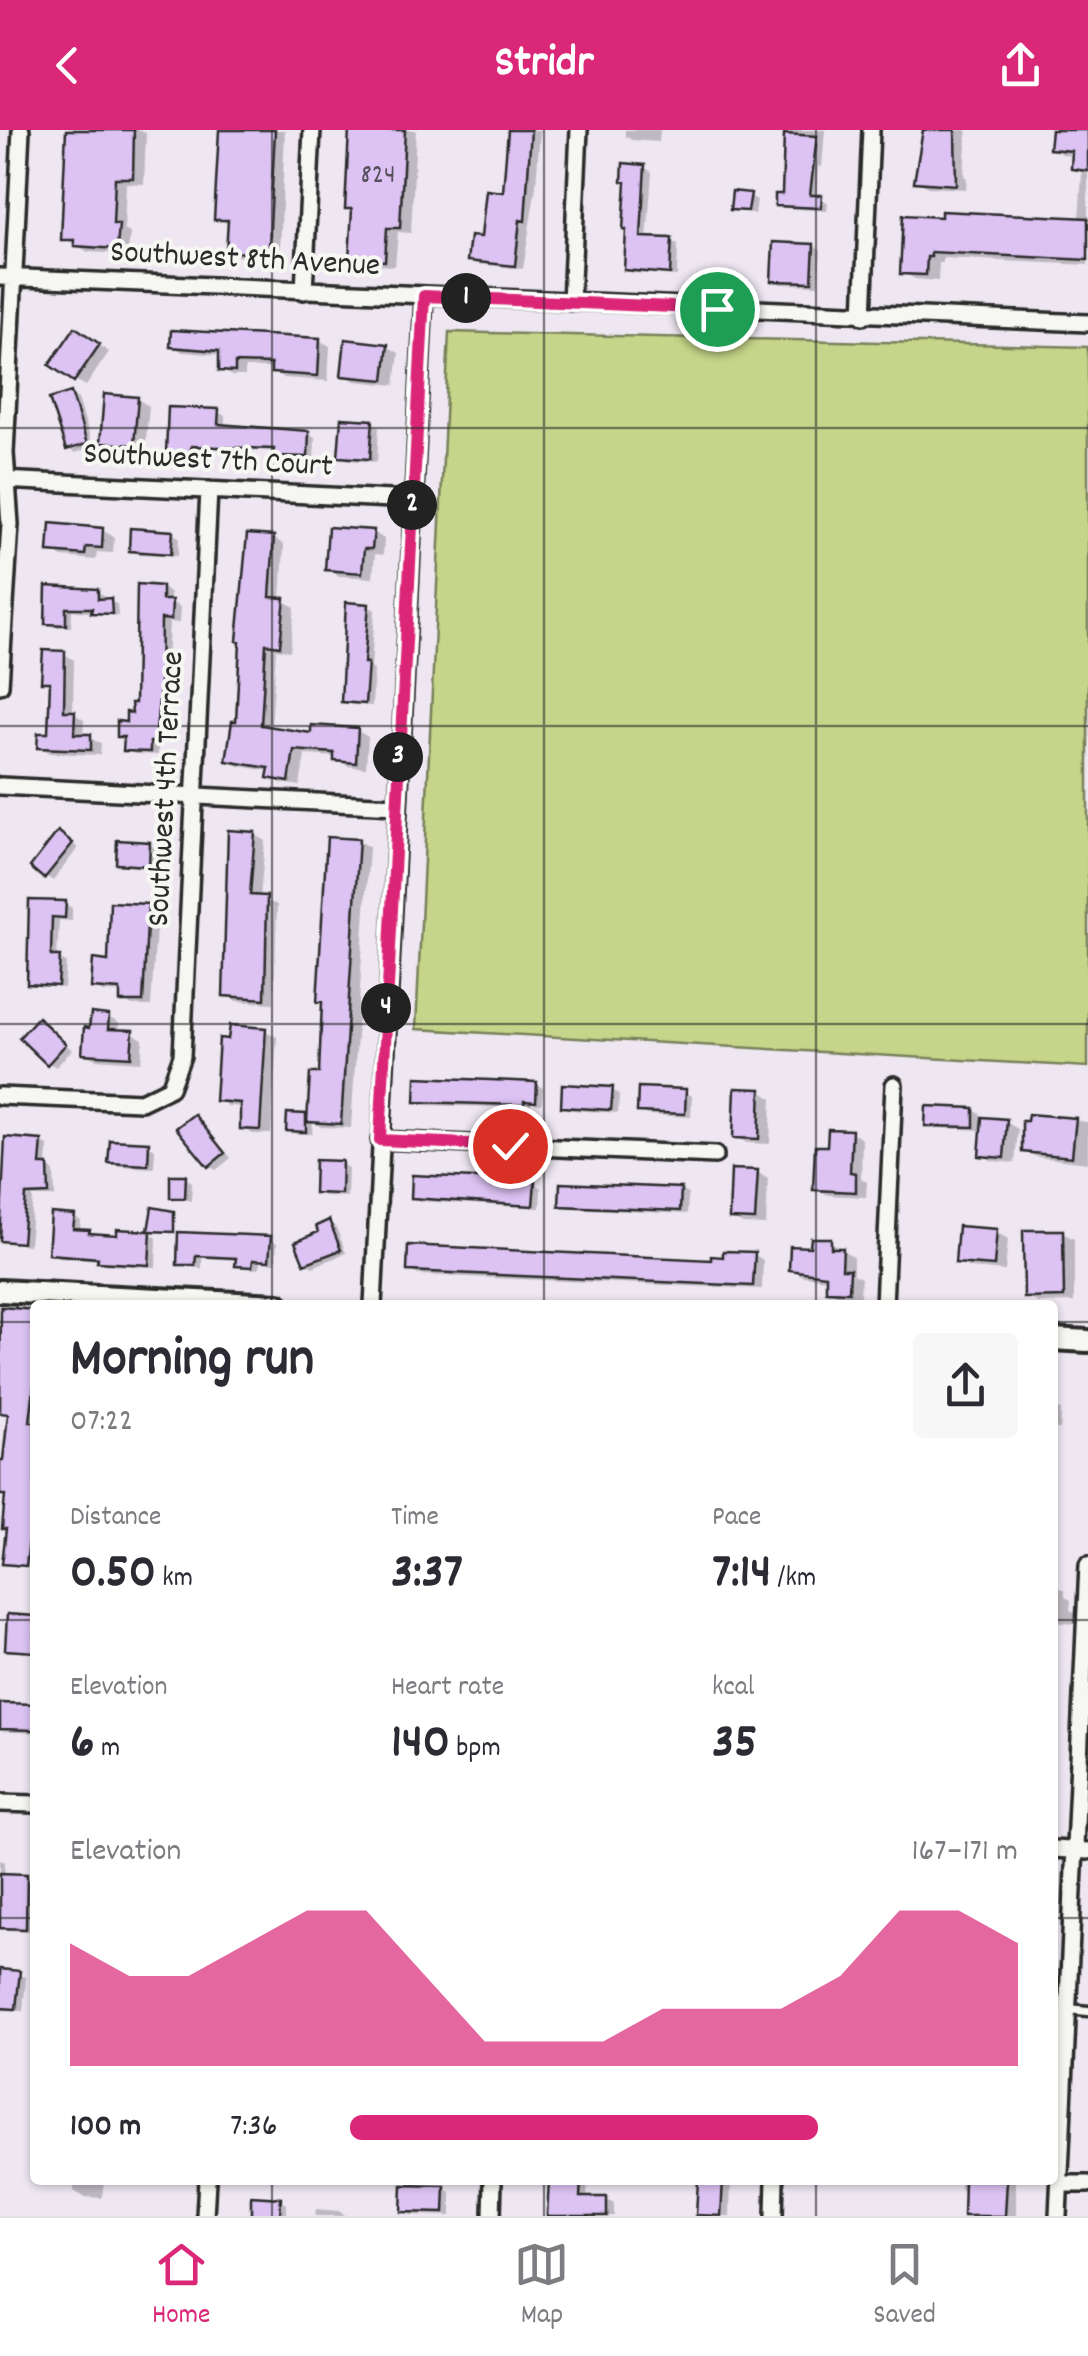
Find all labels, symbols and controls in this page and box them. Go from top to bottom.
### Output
text: Stridr [494,33,594,97]
icon: back [40,38,95,93]
icon: share [993,38,1048,93]
house number: 824 [360,157,396,197]
street label: Southwest 8th Avenue [109,231,381,291]
pin [675,267,760,352]
pin: 1 [441,273,491,323]
text: 1 [463,278,469,318]
icon: arrive [690,282,745,337]
street label: Southwest 7th Court [82,433,334,492]
pin: 2 [387,480,437,530]
text: 2 [406,485,418,525]
street label: Southwest 4th Terrace [138,650,198,928]
pin: 3 [373,732,423,782]
text: 3 [392,737,404,777]
pin: 4 [361,983,411,1033]
text: 4 [380,988,392,1028]
pin [468,1104,553,1189]
icon: check [483,1119,538,1174]
text: Morning run [70,1323,314,1402]
button: share [913,1333,1018,1438]
text: 07:22 [70,1400,133,1446]
text: Distance [70,1499,161,1539]
text: Time [391,1499,439,1539]
text: Pace [712,1499,761,1539]
text: 0.50 [70,1539,156,1611]
text: 3:37 [391,1539,463,1611]
text: 7:14 [712,1539,771,1611]
text: km [156,1560,193,1600]
text: /km [771,1560,816,1600]
text: Elevation [70,1669,167,1709]
text: Heart rate [391,1669,504,1709]
text: kcal [712,1669,755,1709]
text: 6 [70,1709,95,1781]
text: 140 [391,1709,450,1781]
text: 35 [712,1709,757,1781]
text: m [95,1730,120,1770]
text: bpm [450,1730,501,1770]
text: Elevation [70,1830,181,1876]
text: 167–171 m [912,1830,1018,1876]
text: 100 m [70,2105,141,2151]
text: 7:36 [230,2105,277,2151]
tab: Home [152,2237,210,2337]
tab: Map [514,2237,569,2337]
tab: Saved [873,2237,936,2337]

